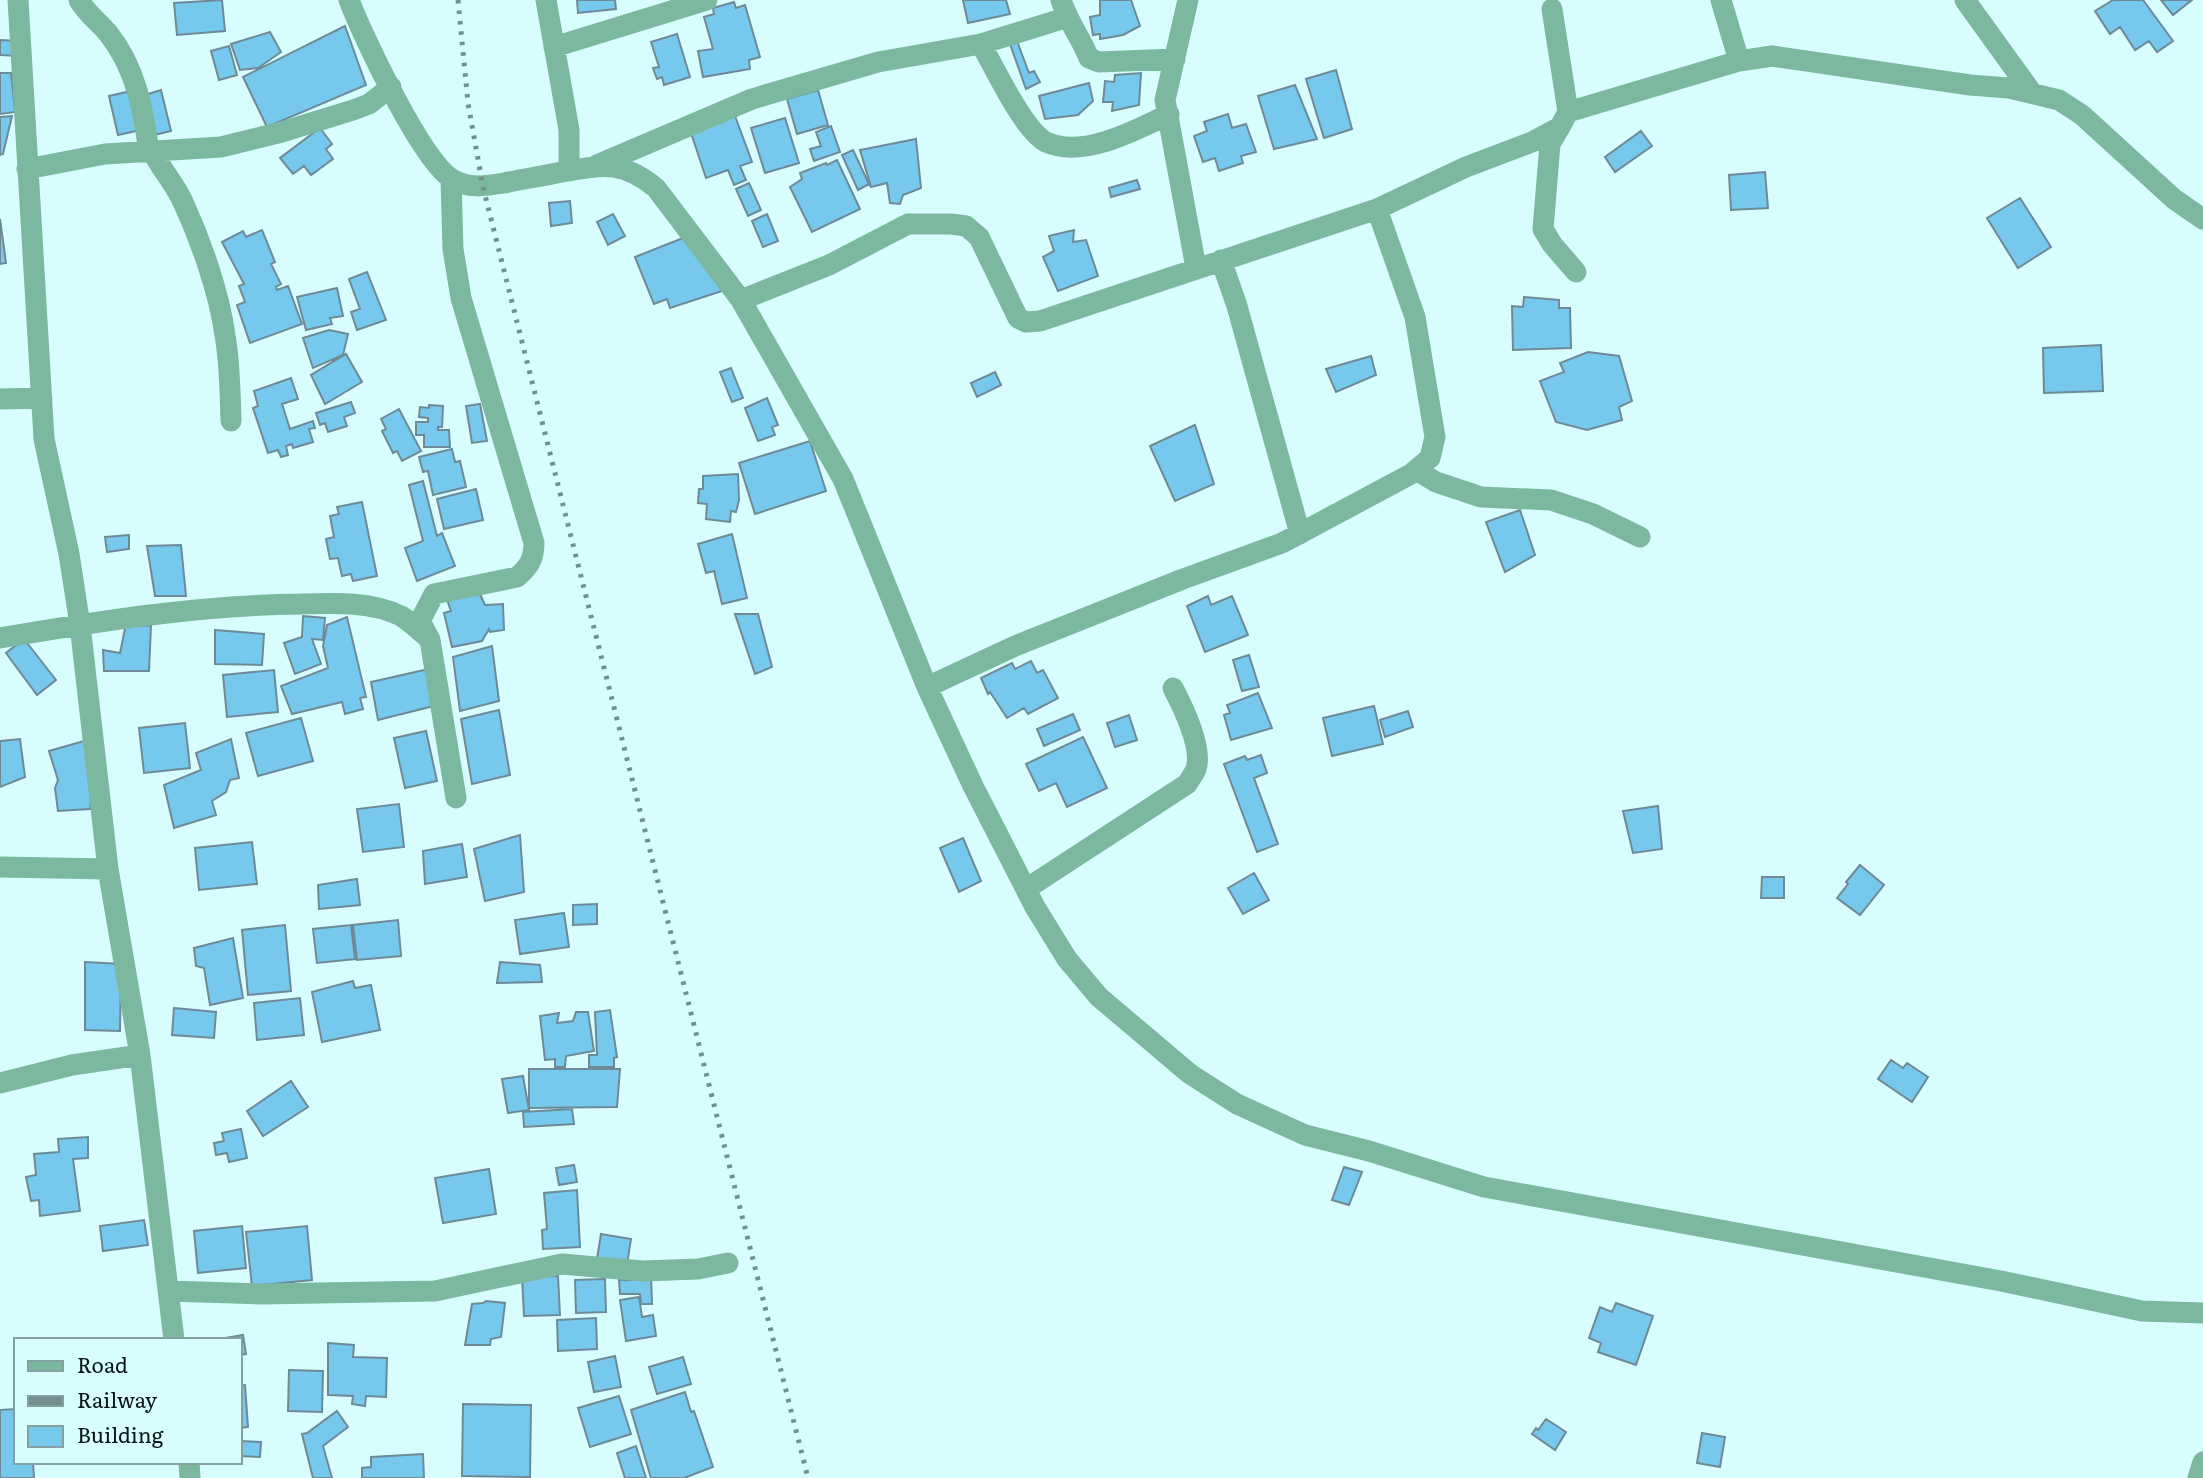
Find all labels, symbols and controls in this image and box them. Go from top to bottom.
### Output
legend [14,1338,242,1464]
text: Road [77,1348,128,1379]
text: Railway [77,1383,158,1414]
text: Building [77,1418,164,1449]

